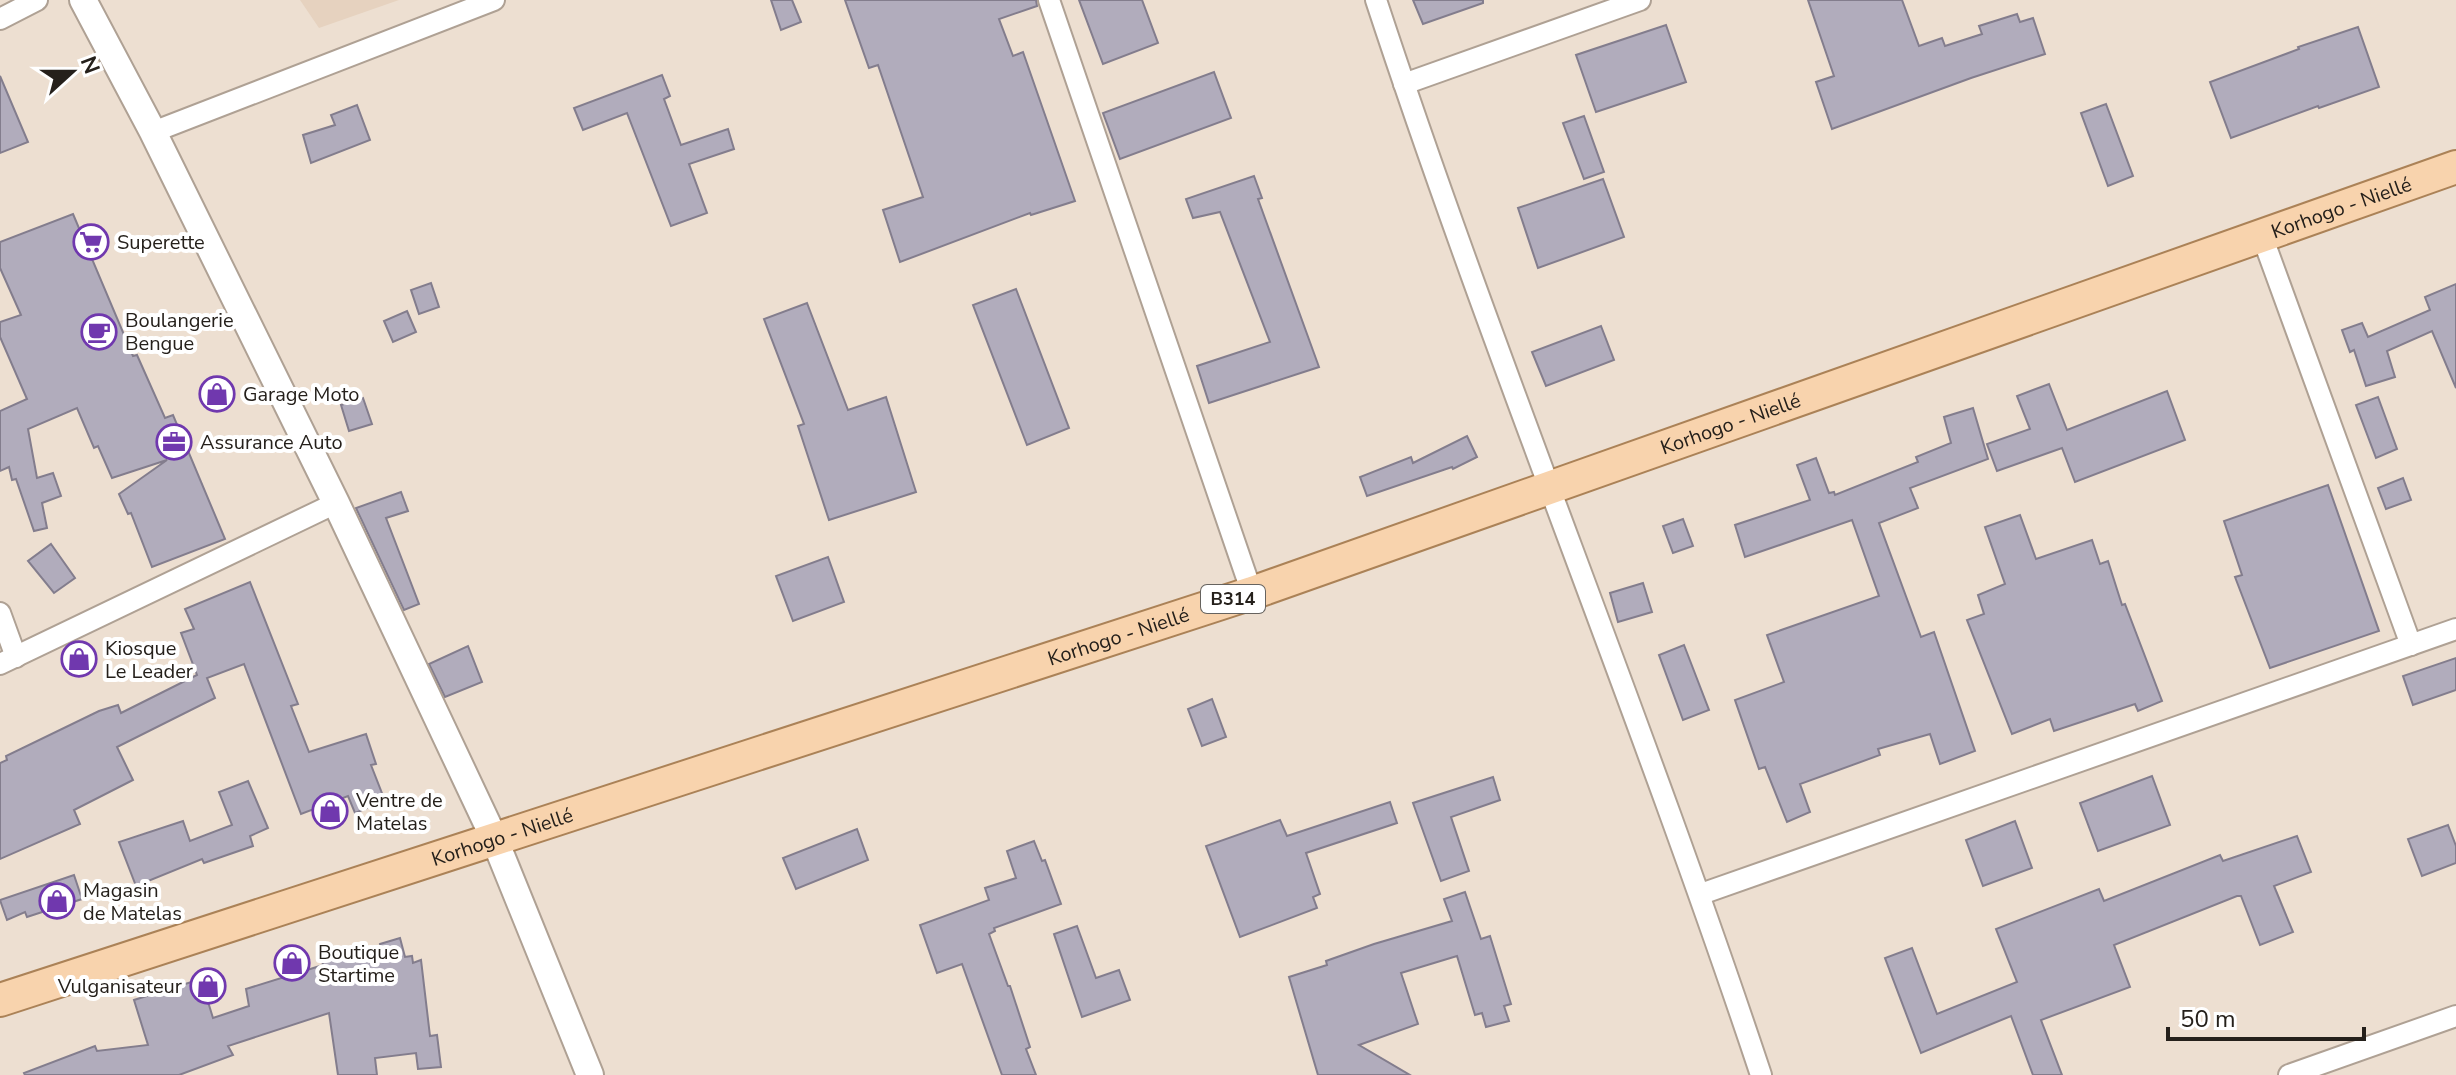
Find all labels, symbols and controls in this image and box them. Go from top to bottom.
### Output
north arrow [32,32,112,112]
text: N [73,52,107,78]
street label: Korhogo - Niellé [2268,171,2415,245]
supermarket icon: Superette [72,223,110,261]
place label: Superette [117,229,205,256]
place label: Boulangerie Bengue [125,307,234,357]
cafe icon: Boulangerie Bengue [80,313,118,351]
shop icon: Garage Moto [198,375,236,413]
place label: Garage Moto [243,381,359,408]
street label: Korhogo - Niellé [1657,387,1804,461]
office icon: Assurance Auto [155,423,193,461]
place label: Assurance Auto [200,429,343,456]
road number: B314 [1201,585,1265,613]
street label: Korhogo - Niellé [1044,601,1193,673]
place label: Kiosque Le Leader [105,635,193,685]
shop icon: Kiosque Le Leader [60,640,98,678]
place label: Ventre de Matelas [355,787,443,837]
shop icon: Ventre de Matelas [311,792,349,830]
street label: Korhogo - Niellé [428,802,576,873]
place label: Magasin de Matelas [83,877,182,927]
shop icon: Magasin de Matelas [38,882,76,920]
place label: Boutique Startime [318,939,399,989]
shop icon: Boutique Startime [273,944,311,982]
shop icon: Vulganisateur [189,967,227,1005]
place label: Vulganisateur [57,973,182,1000]
scale bar [2168,991,2364,1041]
text: 50 m [2180,1003,2236,1035]

